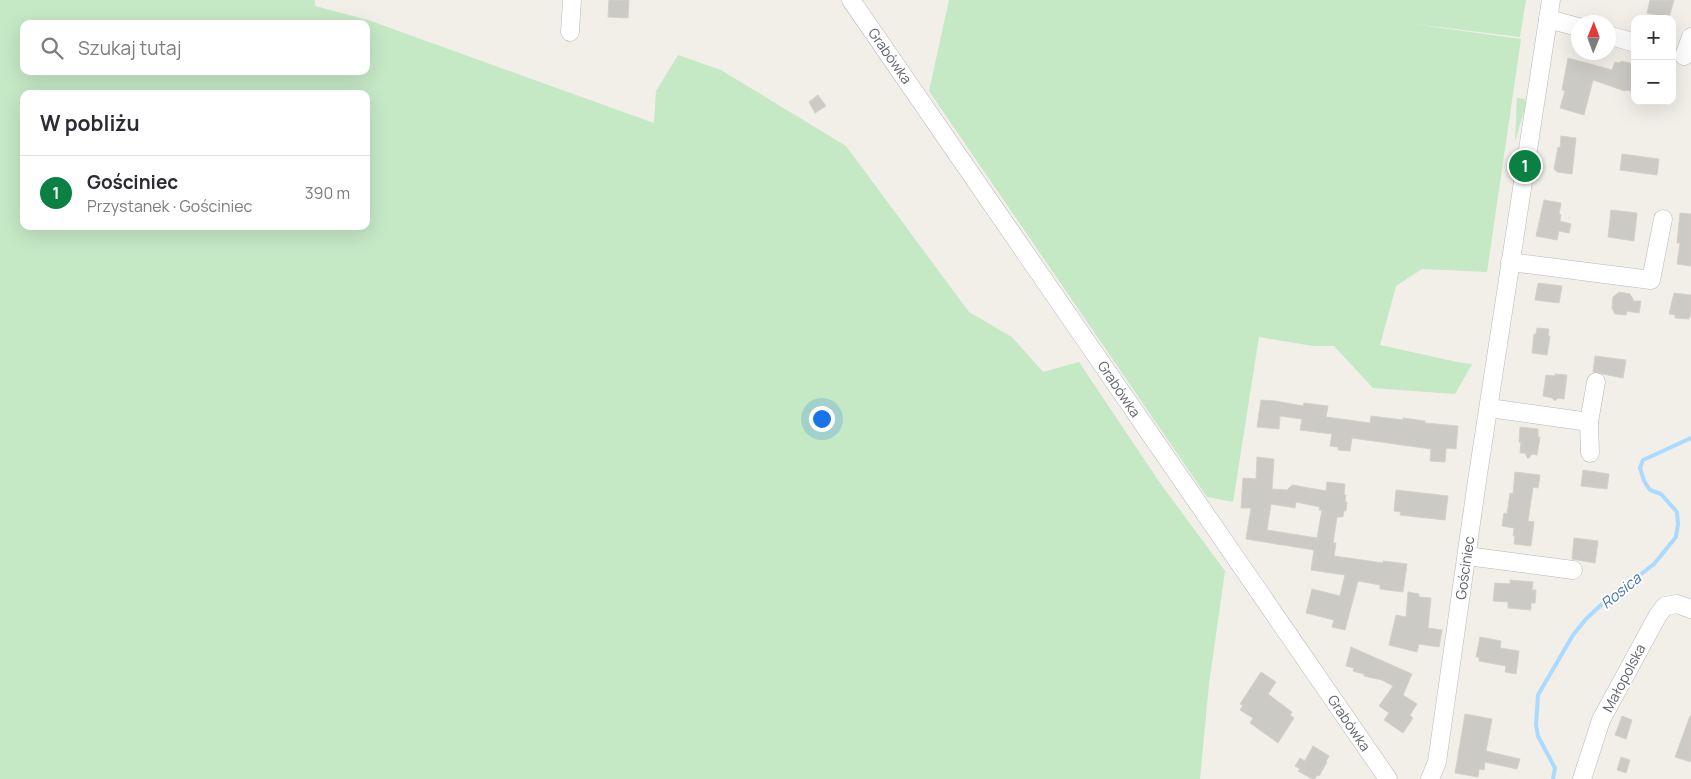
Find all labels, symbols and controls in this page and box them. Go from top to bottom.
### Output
north arrow [1571,15,1616,60]
map controls [1631,15,1676,105]
button: + [1631,15,1676,60]
search box [20,20,370,75]
street label: Grabówka [864,24,917,87]
icon: search [38,34,66,62]
text: Szukaj tutaj [78,35,181,61]
button: − [1631,60,1676,105]
text: W pobliżu [40,109,140,137]
pin: 1 [1509,147,1541,185]
text: Gościniec [87,169,178,195]
text: 1 [52,182,60,204]
text: 390 m [305,182,350,204]
text: Przystanek · Gościniec [87,195,252,217]
street label: Grabówka [1094,357,1145,421]
your location [809,406,835,432]
street label: Gościniec [1451,535,1478,601]
water label: Rosica [1596,567,1646,613]
street label: Małopolska [1598,640,1649,715]
street label: Grabówka [1324,691,1375,755]

